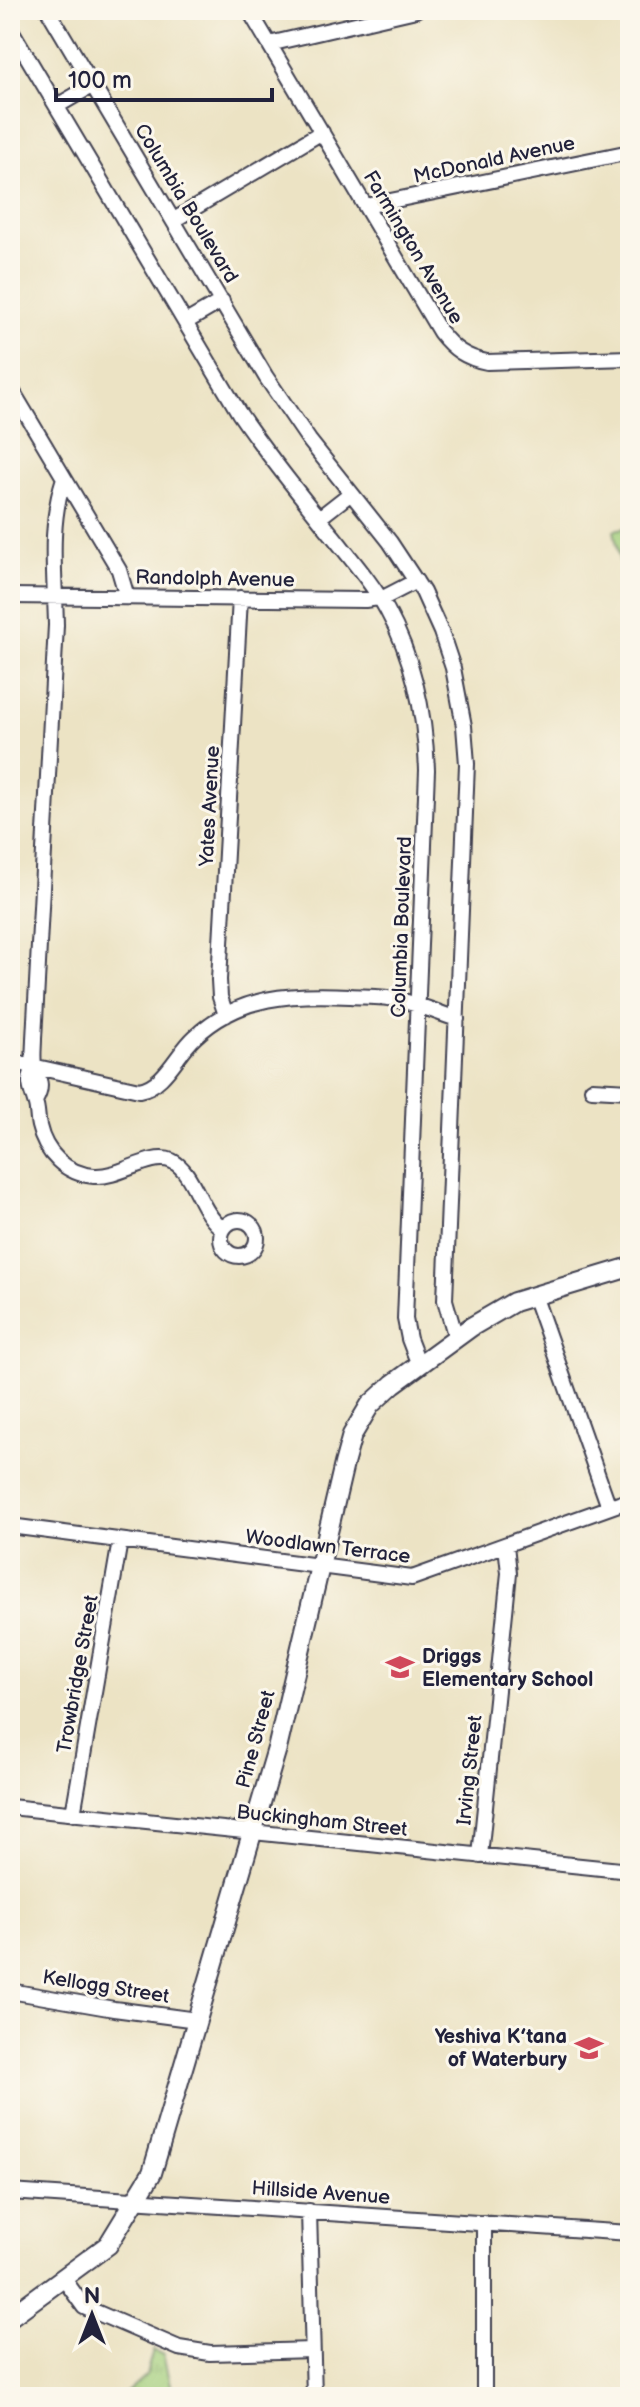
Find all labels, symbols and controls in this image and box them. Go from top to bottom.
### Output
scale bar [56,52,272,102]
text: 100 m [68,66,132,95]
street label: Columbia Boulevard [129,119,243,288]
street label: McDonald Avenue [411,131,577,189]
street label: Farmington Avenue [358,166,468,329]
street label: Randolph Avenue [135,566,295,592]
street label: Yates Avenue [195,745,225,868]
street label: Columbia Boulevard [387,836,417,1018]
street label: Woodlawn Terrace [244,1525,412,1569]
street label: Trowbridge Street [52,1593,104,1755]
place label: Driggs Elementary School [422,1645,593,1692]
school or university icon: Driggs Elementary School [385,1652,415,1682]
street label: Pine Street [231,1688,281,1791]
street label: Irving Street [452,1714,488,1826]
street label: Buckingham Street [235,1800,408,1842]
street label: Kellogg Street [41,1965,171,2009]
place label: Yeshiva K’tana of Waterbury [435,2025,568,2072]
school or university icon: Yeshiva K’tana of Waterbury [574,2033,604,2063]
street label: Hillside Avenue [251,2176,391,2210]
north arrow [52,2275,132,2355]
text: N [84,2283,100,2310]

